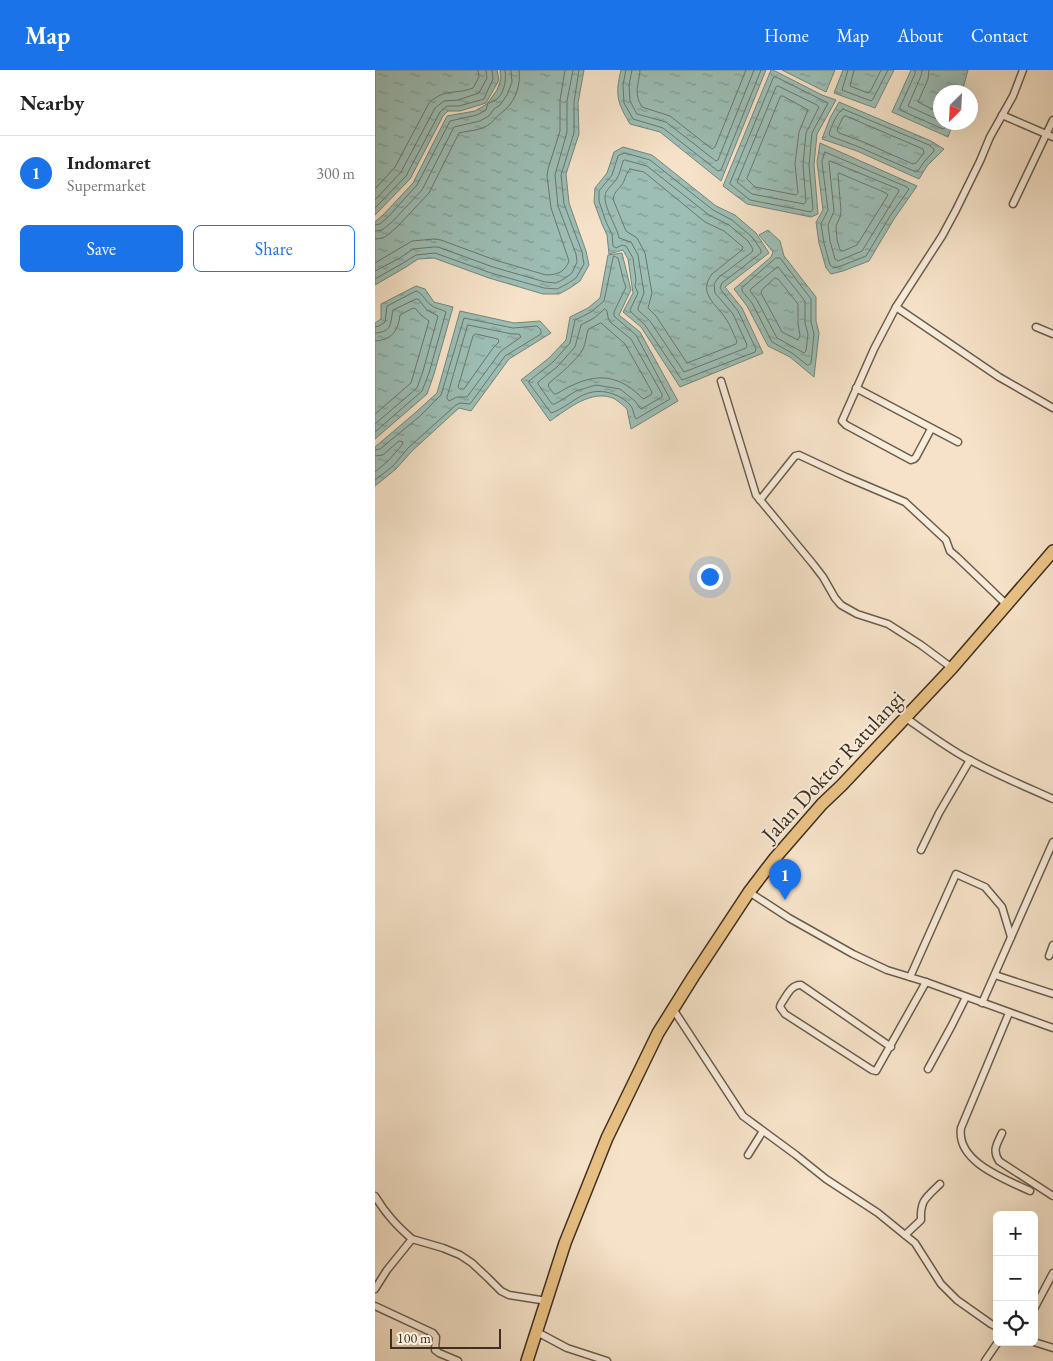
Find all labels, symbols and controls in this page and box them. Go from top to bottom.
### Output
text: Map [25,20,70,51]
text: Home [764,24,809,47]
text: Map [837,24,869,47]
text: About [897,24,943,47]
text: Contact [971,24,1028,47]
north arrow [933,85,978,130]
text: Nearby [20,89,84,116]
text: Indomaret [67,150,151,175]
text: 1 [32,163,40,184]
text: 300 m [316,163,355,184]
text: Supermarket [67,175,146,196]
button: Save [20,225,183,272]
button: Share [193,225,355,272]
your location [697,564,723,590]
street label: Jalan Doktor Ratulangi [754,684,911,849]
pin: 1 [769,859,801,900]
map controls [993,1211,1038,1346]
button: + [993,1211,1038,1256]
button: − [993,1256,1038,1301]
button: locate [993,1301,1038,1346]
scale bar [390,1326,501,1349]
text: 100 m [397,1329,431,1347]

